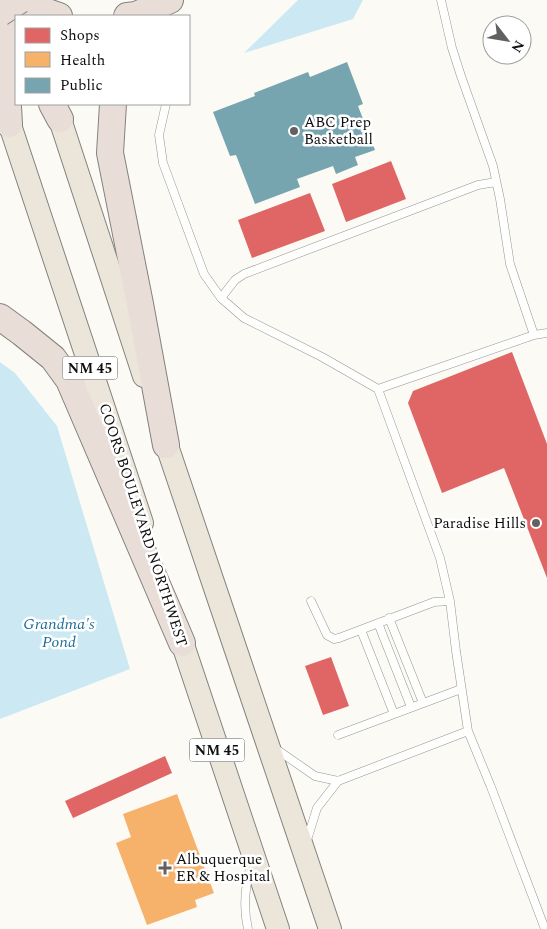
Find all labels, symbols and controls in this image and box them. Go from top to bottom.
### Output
legend [15,15,190,105]
north arrow [482,15,532,65]
text: Shops [60,24,100,47]
text: N [506,36,530,57]
text: Health [60,49,105,72]
text: Public [60,74,103,97]
place label: ABC Prep Basketball [304,111,373,151]
marker: ABC Prep Basketball [288,125,300,137]
road number: NM 45 [62,356,118,379]
street label: COORS BOULEVARD NORTHWEST [93,400,193,650]
place label: Paradise Hills [433,512,526,535]
marker: Paradise Hills [530,517,542,529]
water label: Grandma's Pond [23,612,95,654]
road number: NM 45 [190,738,244,762]
place label: Albuquerque ER & Hospital [176,848,271,888]
marker: Albuquerque ER & Hospital [158,861,172,875]

